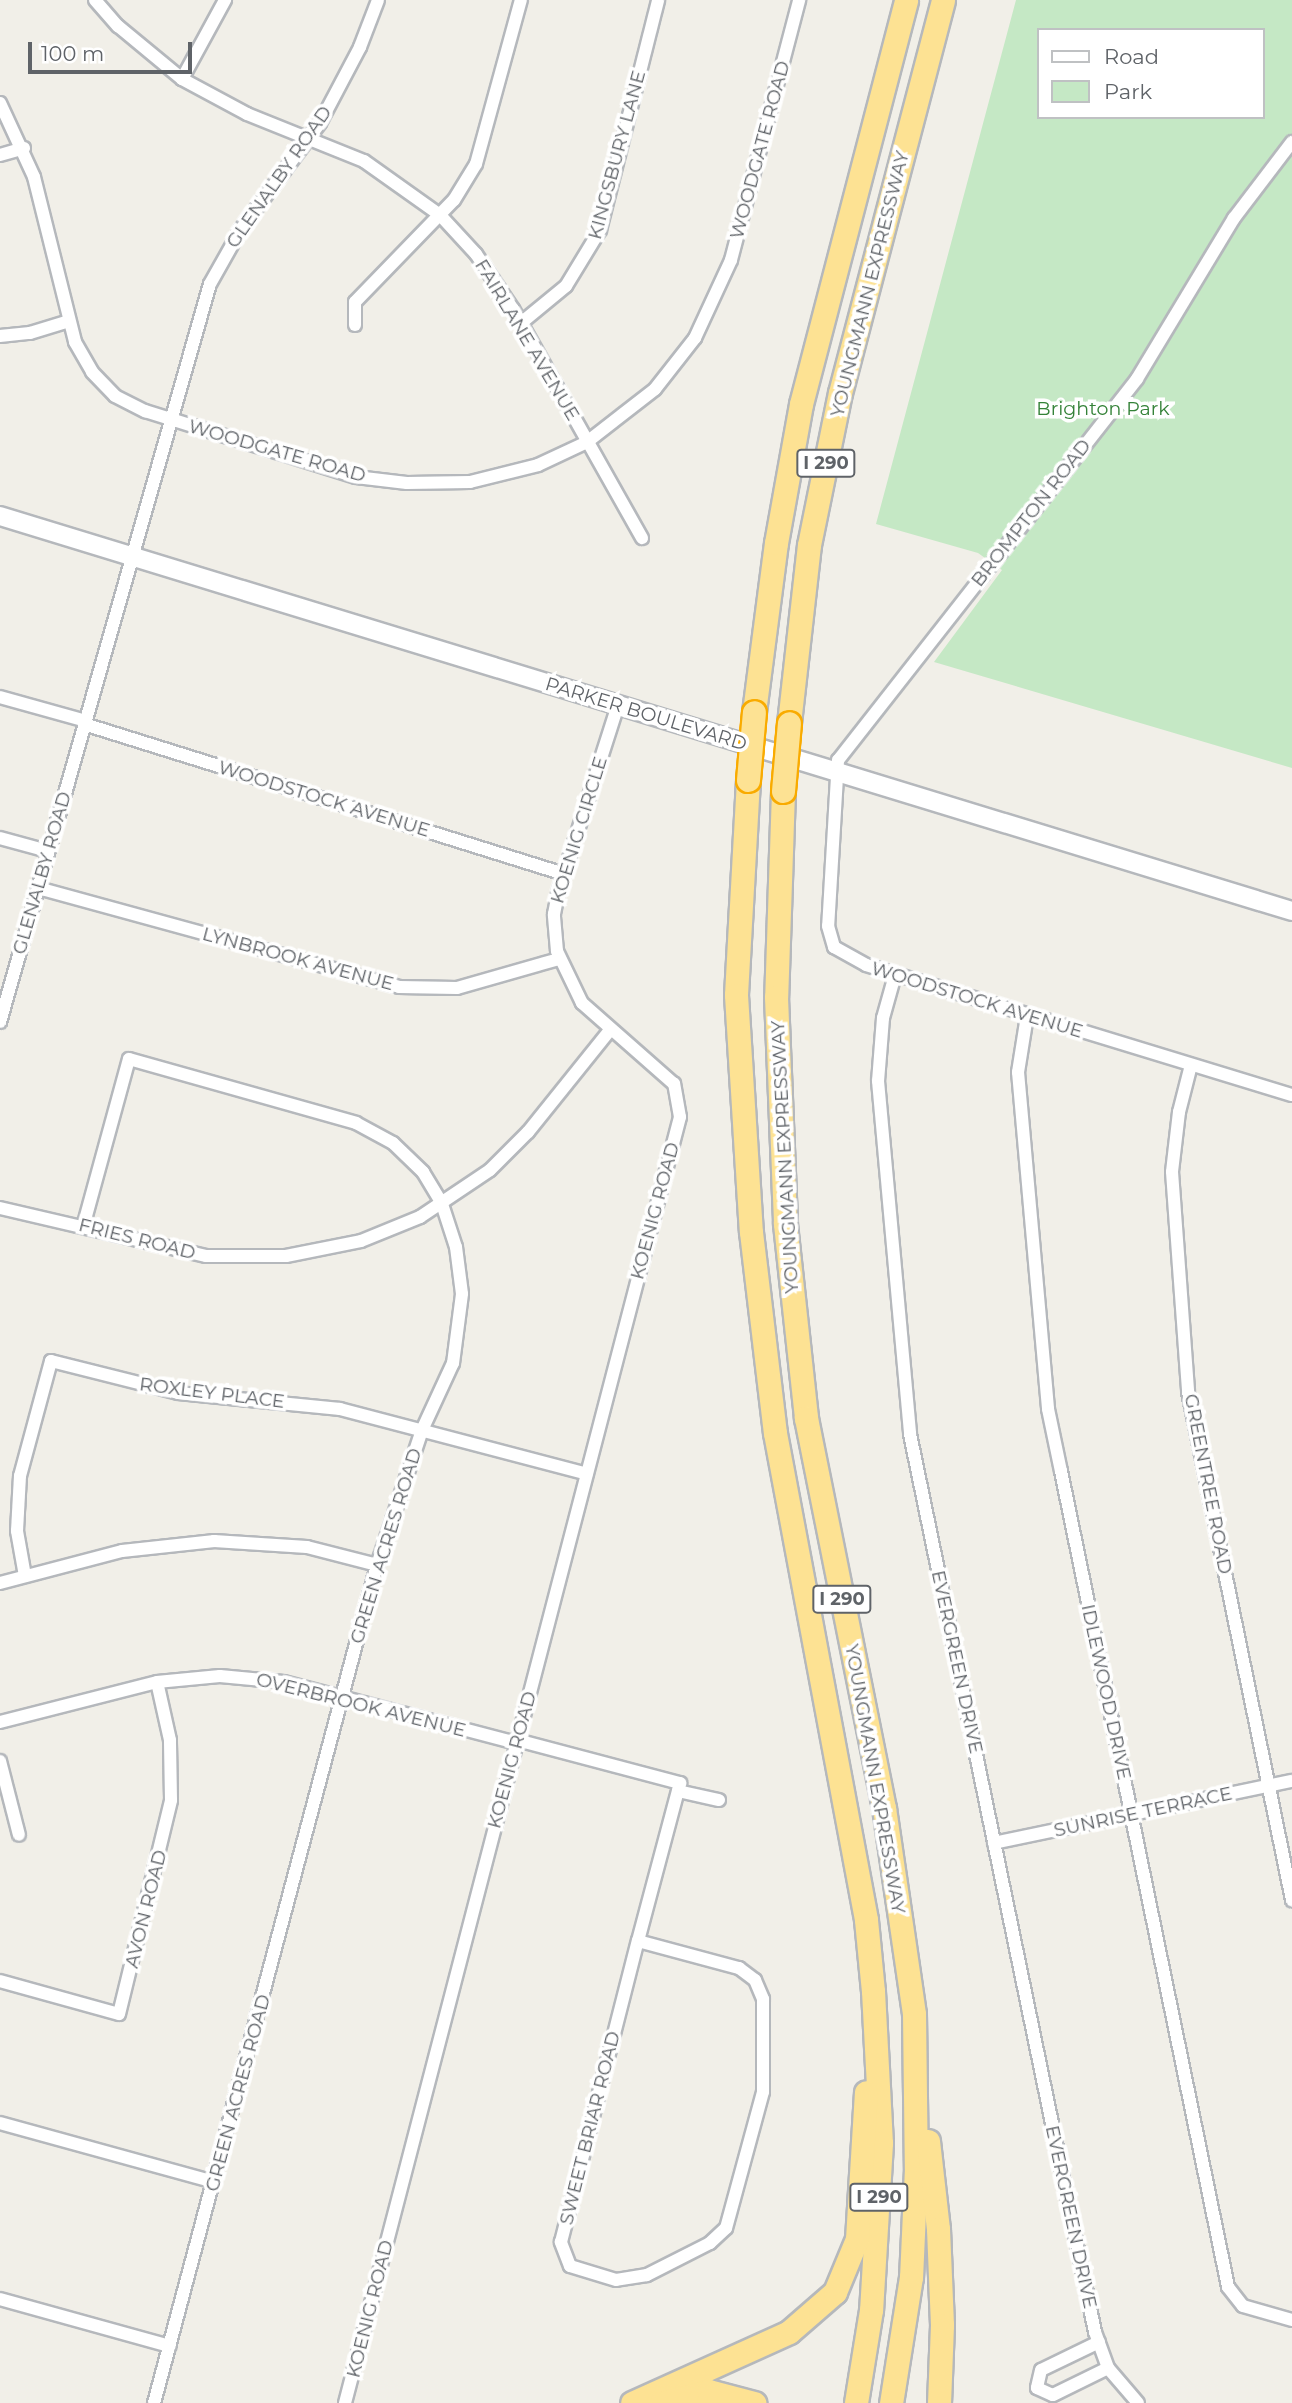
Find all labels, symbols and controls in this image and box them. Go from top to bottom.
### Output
scale bar [32,28,196,72]
legend [1036,28,1264,119]
text: 100 m [41,41,104,66]
text: Road [1104,44,1159,69]
street label: WOODGATE ROAD [725,59,795,241]
street label: KINGSBURY LANE [583,68,651,242]
text: Park [1104,79,1152,104]
street label: GLENALBY ROAD [221,102,337,252]
street label: YOUNGMANN EXPRESSWAY [826,149,914,419]
street label: FAIRLANE AVENUE [470,255,584,425]
park label: Brighton Park [1036,398,1170,420]
street label: WOODGATE ROAD [186,415,368,487]
street label: BROMPTON ROAD [966,435,1096,591]
road number: I 290 [796,448,856,477]
street label: PARKER BOULEVARD [542,672,750,756]
street label: KOENIG CIRCLE [546,754,612,906]
street label: WOODSTOCK AVENUE [215,756,433,842]
street label: GLENALBY ROAD [8,789,76,957]
street label: LYNBROOK AVENUE [200,922,396,996]
street label: WOODSTOCK AVENUE [868,957,1086,1043]
street label: YOUNGMANN EXPRESSWAY [766,1020,804,1294]
street label: KOENIG ROAD [626,1140,684,1282]
street label: FRIES ROAD [76,1213,198,1265]
street label: ROXLEY PLACE [138,1373,286,1413]
street label: GREENTREE ROAD [1179,1392,1237,1576]
street label: GREEN ACRES ROAD [345,1446,427,1646]
street label: EVERGREEN DRIVE [926,1568,988,1756]
road number: I 290 [812,1584,872,1614]
street label: IDLEWOOD DRIVE [1076,1602,1136,1782]
street label: YOUNGMANN EXPRESSWAY [840,1642,910,1916]
street label: OVERBROOK AVENUE [254,1668,468,1742]
street label: KOENIG ROAD [483,1689,541,1831]
street label: SUNRISE TERRACE [1052,1782,1234,1842]
street label: AVON ROAD [120,1848,172,1970]
street label: GREEN ACRES ROAD [201,1992,275,2194]
street label: SWEET BRIAR ROAD [555,2029,625,2227]
street label: EVERGREEN DRIVE [1040,2123,1102,2311]
road number: I 290 [849,2182,909,2211]
street label: KOENIG ROAD [342,2238,398,2380]

